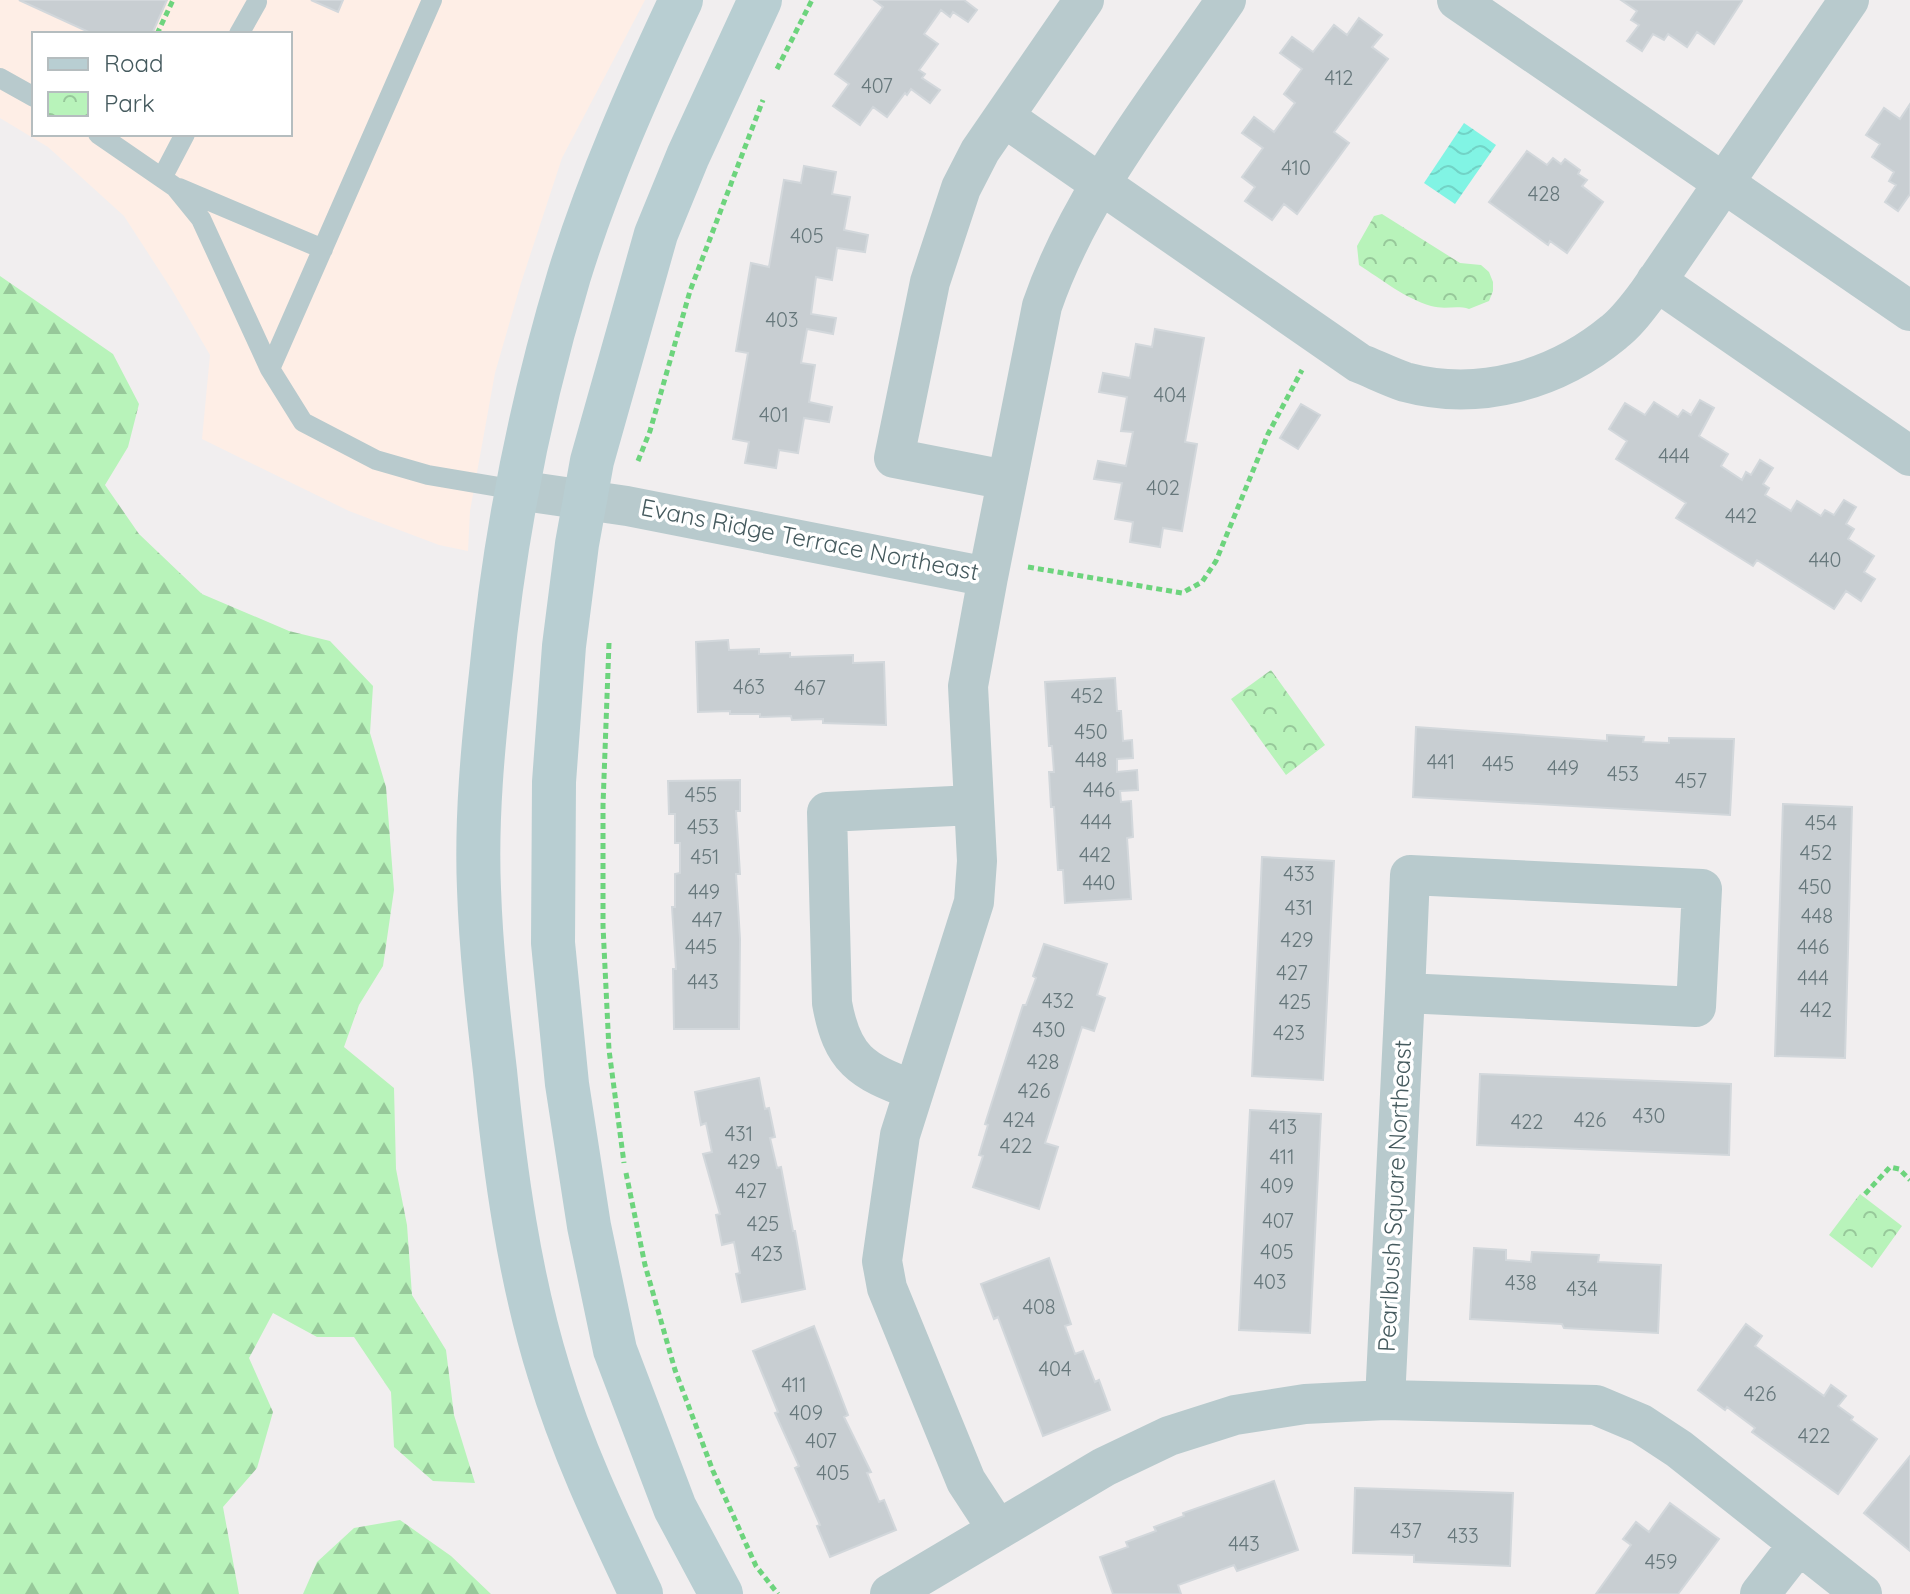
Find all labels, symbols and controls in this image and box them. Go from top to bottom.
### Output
legend [32,32,292,136]
text: Road [104,48,164,78]
house number: 412 [1325,65,1353,90]
house number: 407 [861,73,893,98]
text: Park [104,88,155,118]
house number: 410 [1281,155,1311,180]
house number: 428 [1528,181,1560,206]
house number: 405 [790,223,824,248]
house number: 403 [766,307,798,332]
house number: 404 [1154,382,1186,407]
house number: 401 [759,402,789,427]
house number: 444 [1658,443,1690,468]
house number: 402 [1146,475,1180,500]
street label: Evans Ridge Terrace Northeast [639,492,982,587]
house number: 442 [1725,503,1757,528]
house number: 440 [1809,547,1841,572]
house number: 463 [733,674,765,699]
house number: 467 [794,675,826,700]
house number: 452 [1071,683,1103,708]
house number: 450 [1074,719,1108,744]
house number: 448 [1075,747,1107,772]
house number: 441 [1427,749,1455,774]
house number: 445 [1482,751,1514,776]
house number: 449 [1547,755,1579,780]
house number: 453 [1607,761,1639,786]
house number: 457 [1675,768,1707,793]
house number: 446 [1083,777,1115,802]
house number: 455 [685,782,717,807]
house number: 444 [1080,809,1112,834]
house number: 454 [1805,810,1837,835]
house number: 453 [687,814,719,839]
house number: 452 [1800,840,1832,865]
house number: 442 [1079,842,1111,867]
house number: 451 [691,844,720,869]
house number: 433 [1283,861,1315,886]
house number: 440 [1083,870,1115,895]
house number: 450 [1798,874,1832,899]
house number: 449 [688,879,720,904]
house number: 431 [1285,895,1313,920]
house number: 448 [1801,903,1833,928]
house number: 447 [692,907,722,932]
house number: 429 [1281,927,1313,952]
house number: 445 [685,934,717,959]
house number: 446 [1797,934,1829,959]
house number: 427 [1276,960,1308,985]
house number: 444 [1797,965,1829,990]
house number: 443 [687,969,719,994]
house number: 432 [1042,988,1074,1013]
house number: 425 [1279,989,1311,1014]
house number: 442 [1800,997,1832,1022]
house number: 430 [1033,1017,1065,1042]
house number: 423 [1273,1020,1305,1045]
street label: Pearlbush Square Northeast [1371,1039,1417,1353]
house number: 428 [1027,1049,1059,1074]
house number: 426 [1018,1078,1050,1103]
house number: 430 [1633,1103,1665,1128]
house number: 424 [1003,1107,1035,1132]
house number: 426 [1574,1107,1606,1132]
house number: 422 [1511,1109,1543,1134]
house number: 413 [1269,1114,1297,1139]
house number: 431 [725,1121,753,1146]
house number: 422 [1000,1133,1032,1158]
house number: 411 [1269,1144,1295,1169]
house number: 429 [728,1149,760,1174]
house number: 409 [1260,1173,1294,1198]
house number: 427 [735,1178,767,1203]
house number: 407 [1262,1208,1294,1233]
house number: 425 [747,1211,779,1236]
house number: 405 [1260,1239,1294,1264]
house number: 423 [751,1241,783,1266]
house number: 403 [1254,1269,1286,1294]
house number: 438 [1505,1270,1537,1295]
house number: 434 [1566,1276,1598,1301]
house number: 408 [1022,1294,1056,1319]
house number: 404 [1039,1356,1071,1381]
house number: 411 [781,1372,807,1397]
house number: 426 [1744,1381,1776,1406]
house number: 409 [789,1400,823,1425]
house number: 422 [1798,1423,1830,1448]
house number: 407 [805,1428,837,1453]
house number: 405 [816,1460,850,1485]
house number: 437 [1390,1518,1422,1543]
house number: 433 [1447,1523,1479,1548]
house number: 443 [1228,1531,1260,1556]
house number: 459 [1645,1549,1677,1574]

